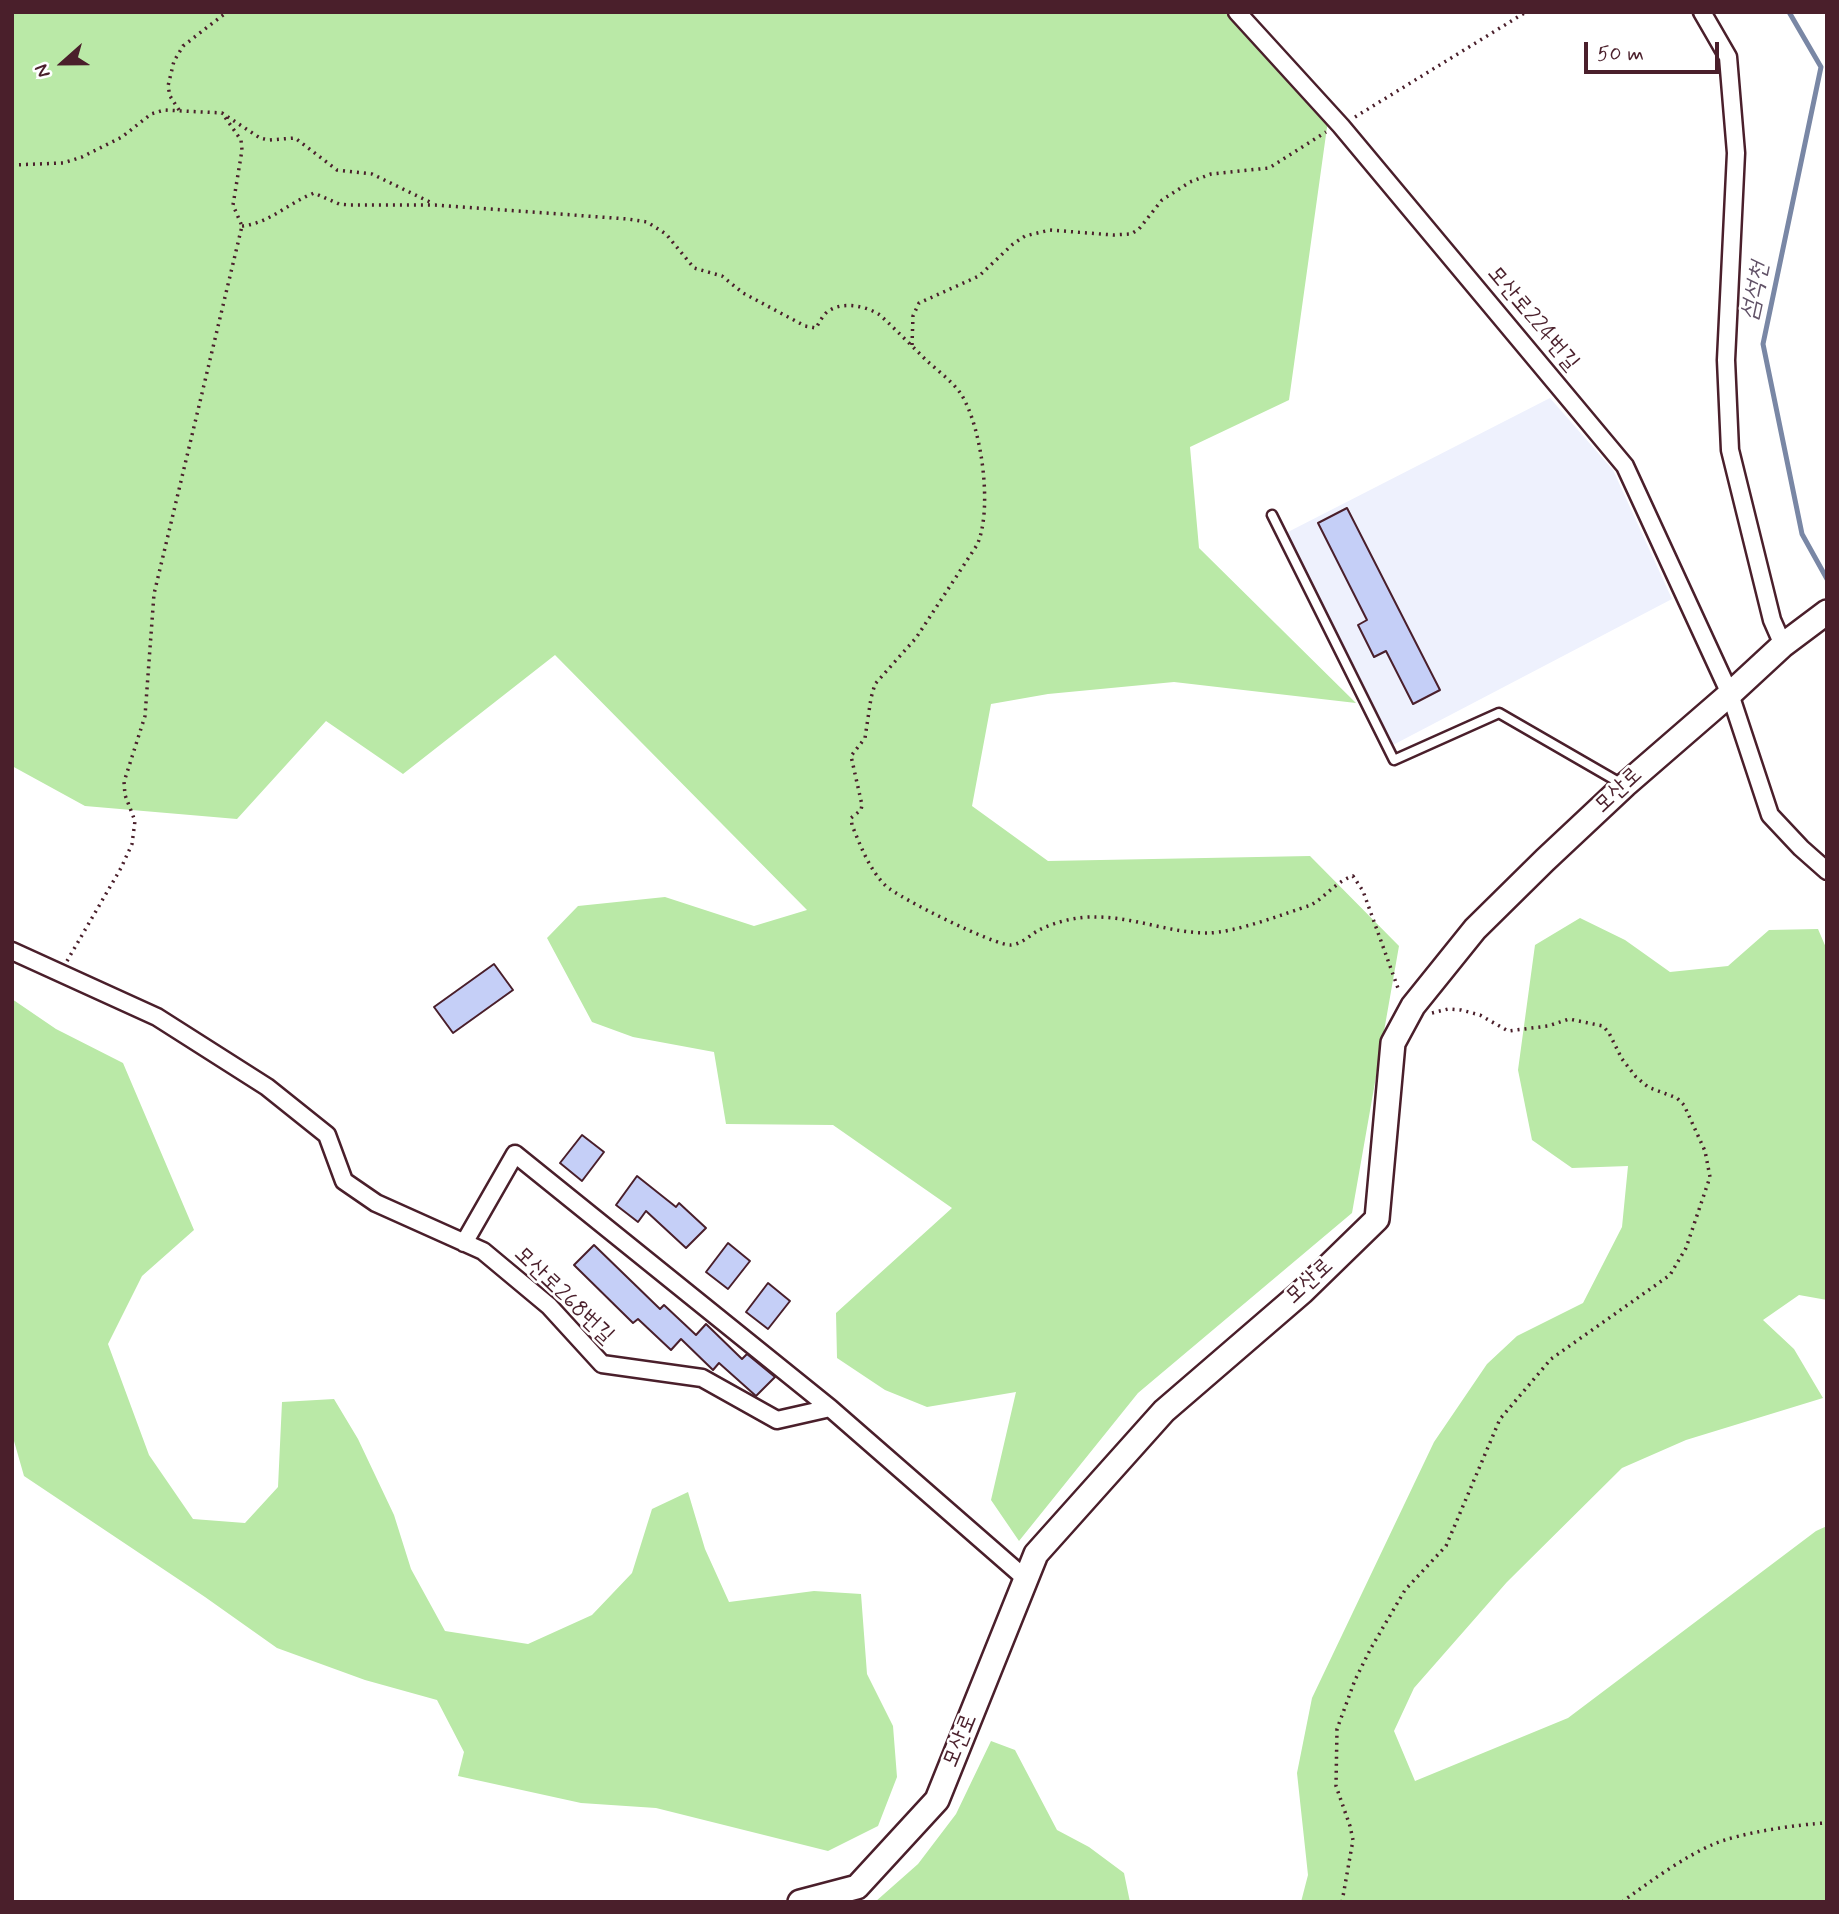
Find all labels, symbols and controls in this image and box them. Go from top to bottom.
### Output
north arrow [28,28,98,98]
scale bar [1587,28,1722,72]
text: 50 m [1597,40,1644,68]
text: N [29,60,57,81]
water label: 섬석천 [1736,260,1776,322]
street label: 모산로224번길 [1480,261,1584,377]
street label: 모산로 [1589,762,1649,820]
street label: 모산로268번길 [507,1241,619,1351]
street label: 모산로 [1280,1253,1340,1311]
street label: 모산로 [938,1710,984,1772]

